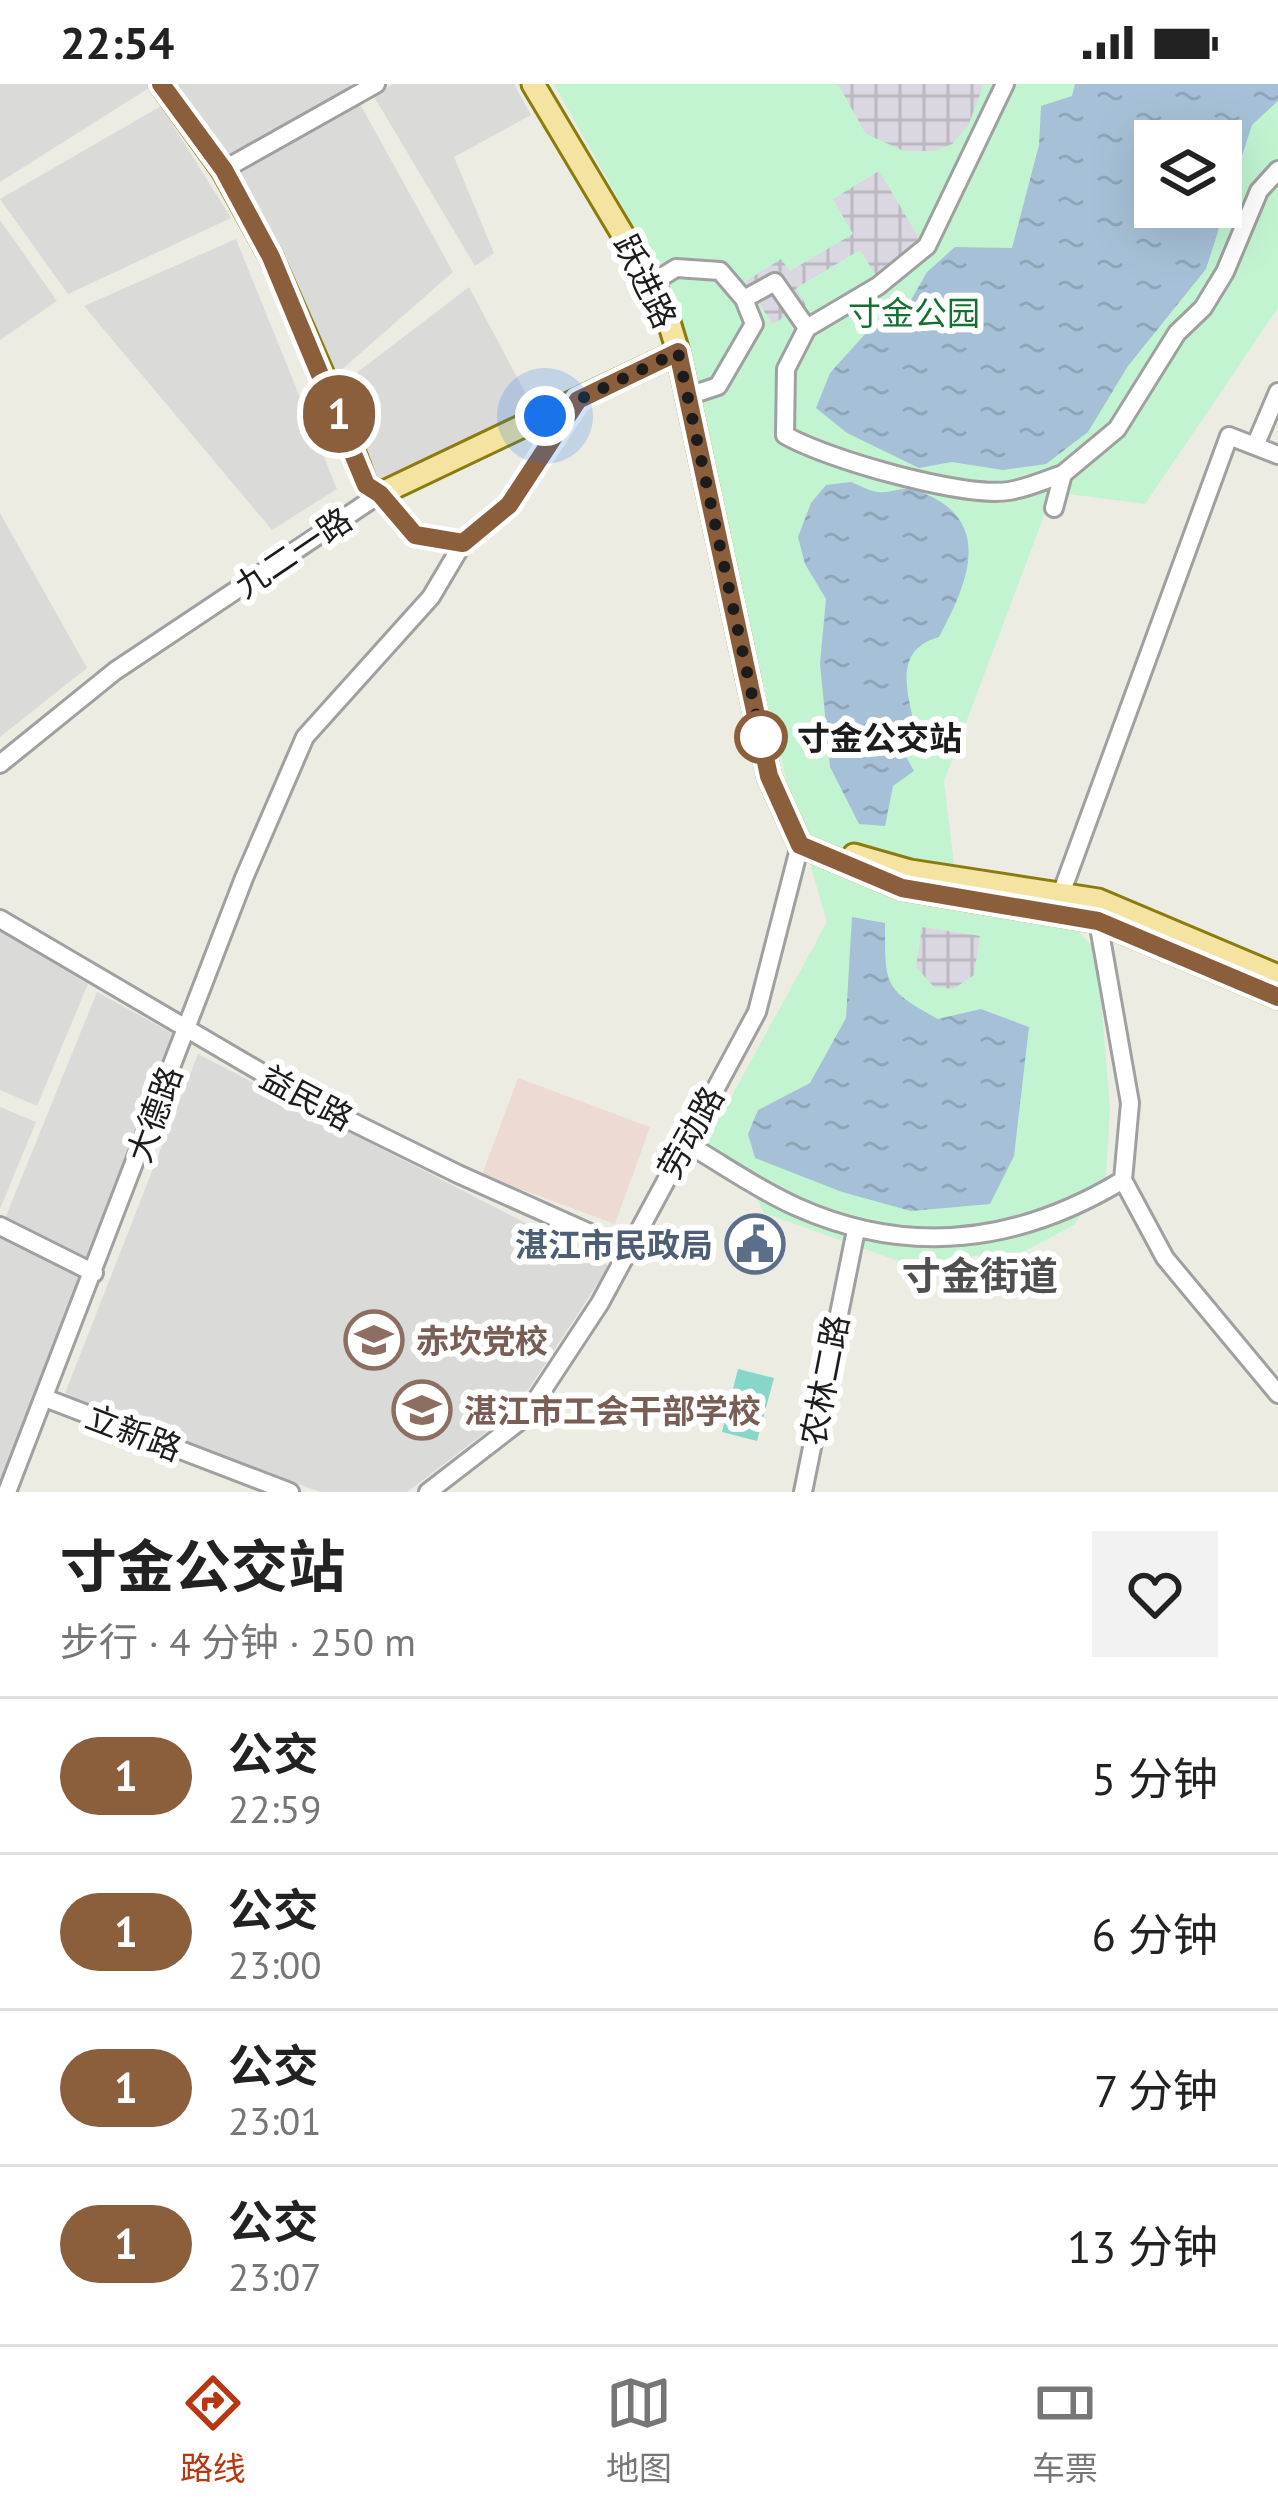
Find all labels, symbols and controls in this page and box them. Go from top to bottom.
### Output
text: 22:54 [60,13,174,71]
map controls [1134,120,1242,228]
button: layers [1134,120,1242,228]
street label: 跃进路 [605,227,687,335]
park label: 寸金公园 [848,291,980,334]
line badge: 1 [300,375,378,453]
text: 1 [327,386,351,441]
your location [515,386,575,446]
street label: 九二一路 [226,497,360,607]
marker: 寸金公交站 [736,712,786,762]
place label: 寸金公交站 [797,716,962,759]
street label: 益民路 [253,1055,361,1139]
street label: 大德路 [117,1060,191,1168]
street label: 劳动路 [647,1078,733,1186]
public building icon: 湛江市民政局 [724,1213,786,1275]
place label: 湛江市民政局 [515,1223,713,1266]
district label: 寸金街道 [902,1250,1058,1301]
school or university icon: 赤坎党校 [343,1309,405,1371]
street label: 农林二路 [790,1311,858,1449]
place label: 赤坎党校 [416,1319,548,1362]
school or university icon: 湛江市工会干部学校 [391,1379,453,1441]
place label: 湛江市工会干部学校 [464,1389,761,1432]
street label: 立新路 [80,1394,188,1470]
text: 寸金公交站 [60,1529,345,1603]
button: heart [1092,1531,1218,1657]
text: 步行 · 4 分钟 · 250 m [60,1616,416,1667]
text: 公交 [228,1724,318,1782]
text: 1 [114,1748,138,1803]
text: 5 分钟 [1091,1749,1218,1807]
text: 22:59 [228,1783,322,1834]
text: 公交 [228,1880,318,1938]
text: 1 [114,1904,138,1959]
text: 6 分钟 [1091,1905,1218,1963]
text: 23:00 [228,1939,322,1990]
text: 公交 [228,2036,318,2094]
text: 1 [114,2060,138,2115]
text: 7 分钟 [1094,2061,1218,2119]
text: 23:01 [228,2095,322,2146]
text: 公交 [228,2192,318,2250]
text: 1 [114,2216,138,2271]
text: 13 分钟 [1067,2217,1218,2275]
text: 23:07 [228,2251,322,2302]
tab: 路线 [180,2370,246,2490]
tab: 地图 [606,2370,672,2490]
tab: 车票 [1032,2370,1098,2490]

